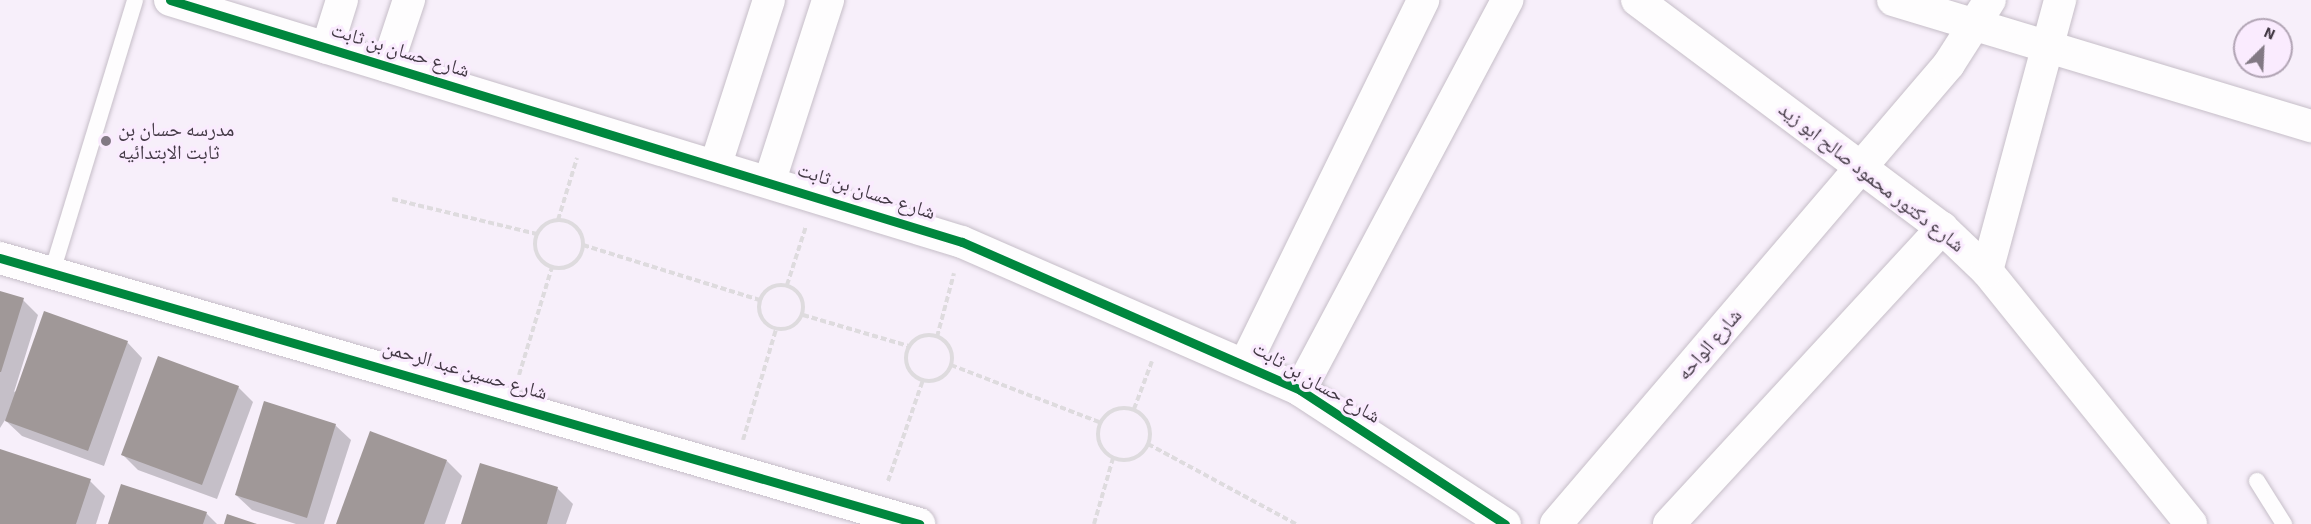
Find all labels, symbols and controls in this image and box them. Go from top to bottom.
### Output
north arrow [2233,18,2293,78]
street label: شارع حسان بن ثابت [328,19,472,83]
text: N [2260,21,2279,46]
street label: شارع دكتور محمود صالح ابو زيد [1773,98,1969,258]
place label: مدرسه حسان بن ثابت الابتدائيه [118,118,234,165]
marker: مدرسه حسان بن ثابت الابتدائيه [99,134,113,148]
street label: شارع حسان بن ثابت [794,158,938,226]
street label: شارع الواحه [1672,304,1748,386]
street label: شارع حسين عبد الرحمن [380,336,550,406]
street label: شارع حسان بن ثابت [1248,337,1384,429]

